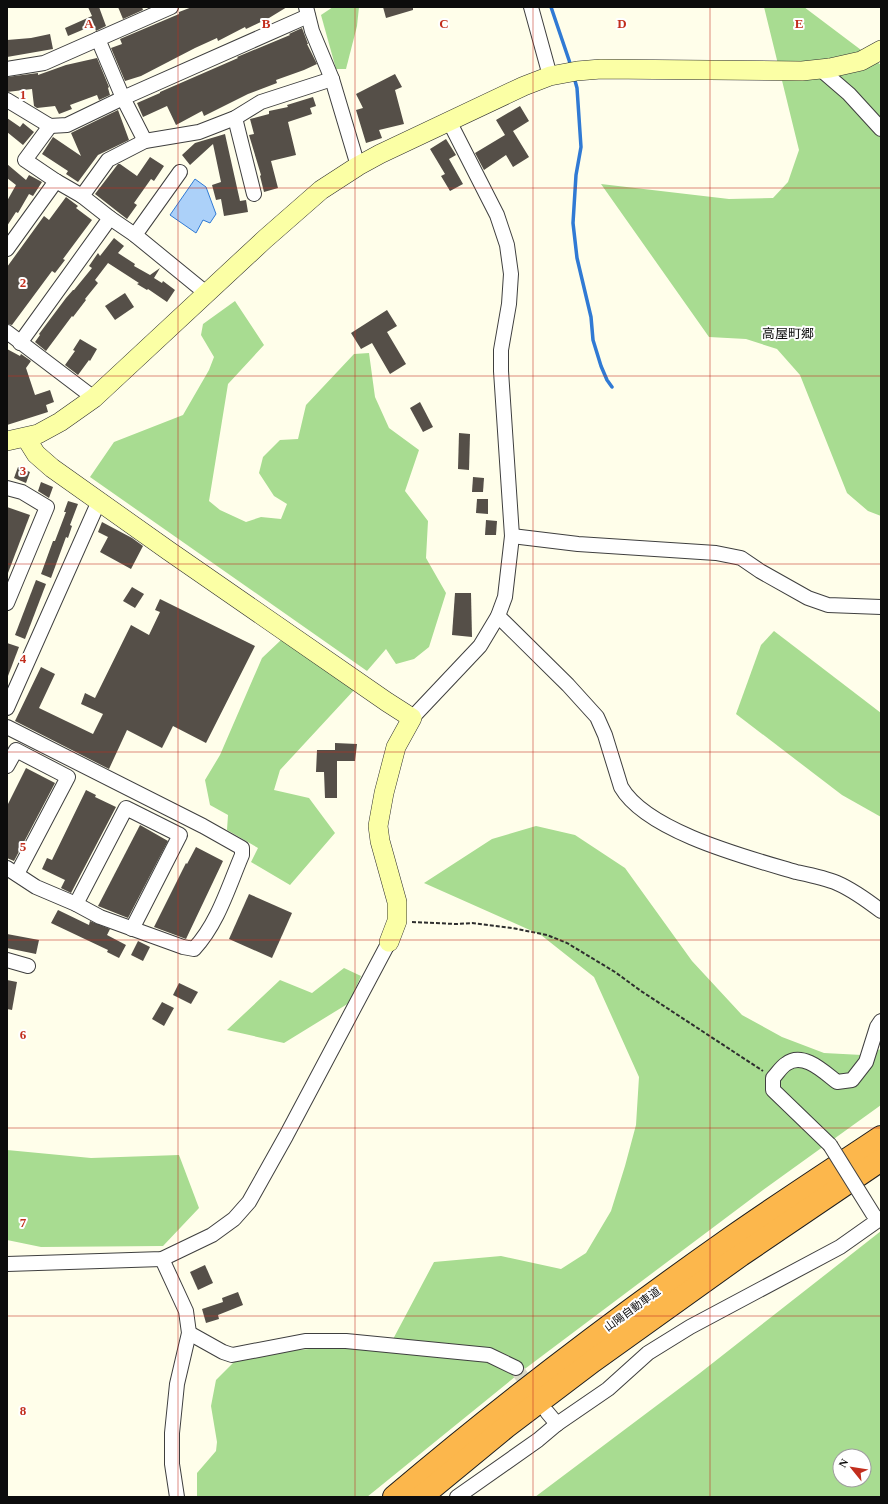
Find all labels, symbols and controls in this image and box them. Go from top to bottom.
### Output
text: A [84,16,94,31]
text: B [262,16,271,31]
text: C [439,16,449,31]
text: D [617,16,627,31]
text: E [795,16,803,31]
text: 1 [20,87,26,102]
text: 2 [20,275,26,290]
district label: 高屋町郷 [762,326,814,341]
text: 3 [20,463,27,478]
text: 4 [20,651,27,666]
text: 5 [20,839,27,854]
text: 6 [20,1027,27,1042]
text: 7 [20,1215,27,1230]
street label: 山陽自動車道 [602,1285,662,1333]
text: 8 [20,1403,27,1418]
north arrow [832,1448,872,1488]
text: N [836,1457,851,1469]

